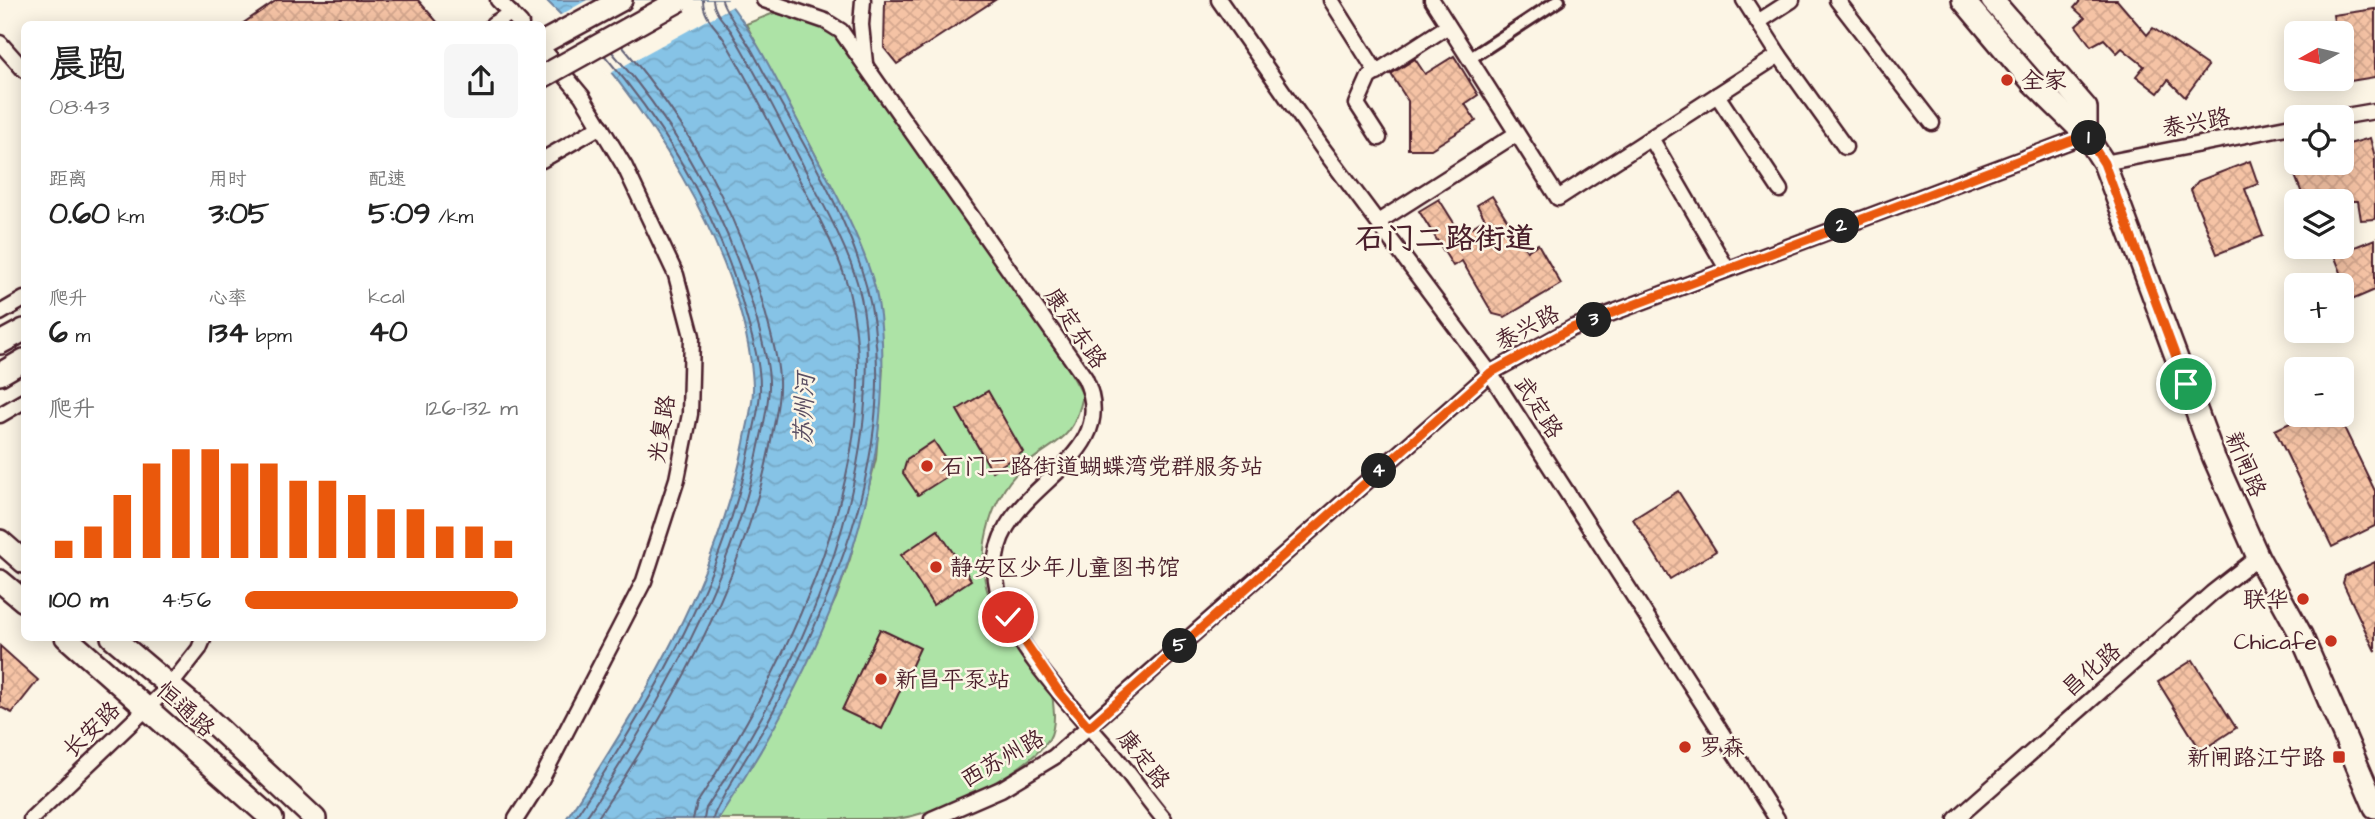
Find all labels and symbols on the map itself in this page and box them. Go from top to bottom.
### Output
north arrow [2284,21,2354,91]
place label: 全家 [2021,65,2067,97]
marker: 全家 [1999,72,2015,88]
street label: 泰兴路 [2159,101,2233,145]
pin: 1 [2072,120,2106,156]
pin: 2 [1825,208,1860,244]
district label: 石门二路街道 [1355,218,1535,260]
street label: 康定东路 [1036,281,1114,376]
street label: 泰兴路 [1489,298,1565,358]
pin: 3 [1576,302,1612,338]
pin [2156,354,2216,414]
water label: 苏州河 [787,368,823,446]
street label: 武定路 [1506,370,1570,445]
street label: 光复路 [641,393,683,466]
street label: 新闸路 [2217,426,2273,502]
place label: 石门二路街道蝴蝶湾党群服务站 [941,451,1263,483]
pin: 4 [1362,454,1396,489]
marker: 石门二路街道蝴蝶湾党群服务站 [919,458,935,474]
place label: 静安区少年儿童图书馆 [950,552,1180,584]
marker: 静安区少年儿童图书馆 [928,559,944,575]
place label: 联华 [2243,584,2289,616]
pin [978,587,1038,647]
marker: 联华 [2295,591,2311,607]
place label: Chicafe [2233,626,2317,658]
pin: 5 [1162,628,1198,664]
marker: Chicafe [2323,633,2339,649]
street label: 昌化路 [2055,635,2128,704]
place label: 新昌平泵站 [895,664,1010,696]
marker: 新昌平泵站 [873,671,889,687]
street label: 恒通路 [149,675,222,745]
street label: 长安路 [56,694,128,765]
street label: 西苏州路 [955,722,1050,796]
street label: 康定路 [1109,723,1177,797]
place label: 罗森 [1699,732,1745,764]
marker: 罗森 [1677,739,1693,755]
place label: 新闸路江宁路 [2187,742,2325,774]
marker: 新闸路江宁路 [2331,749,2347,765]

